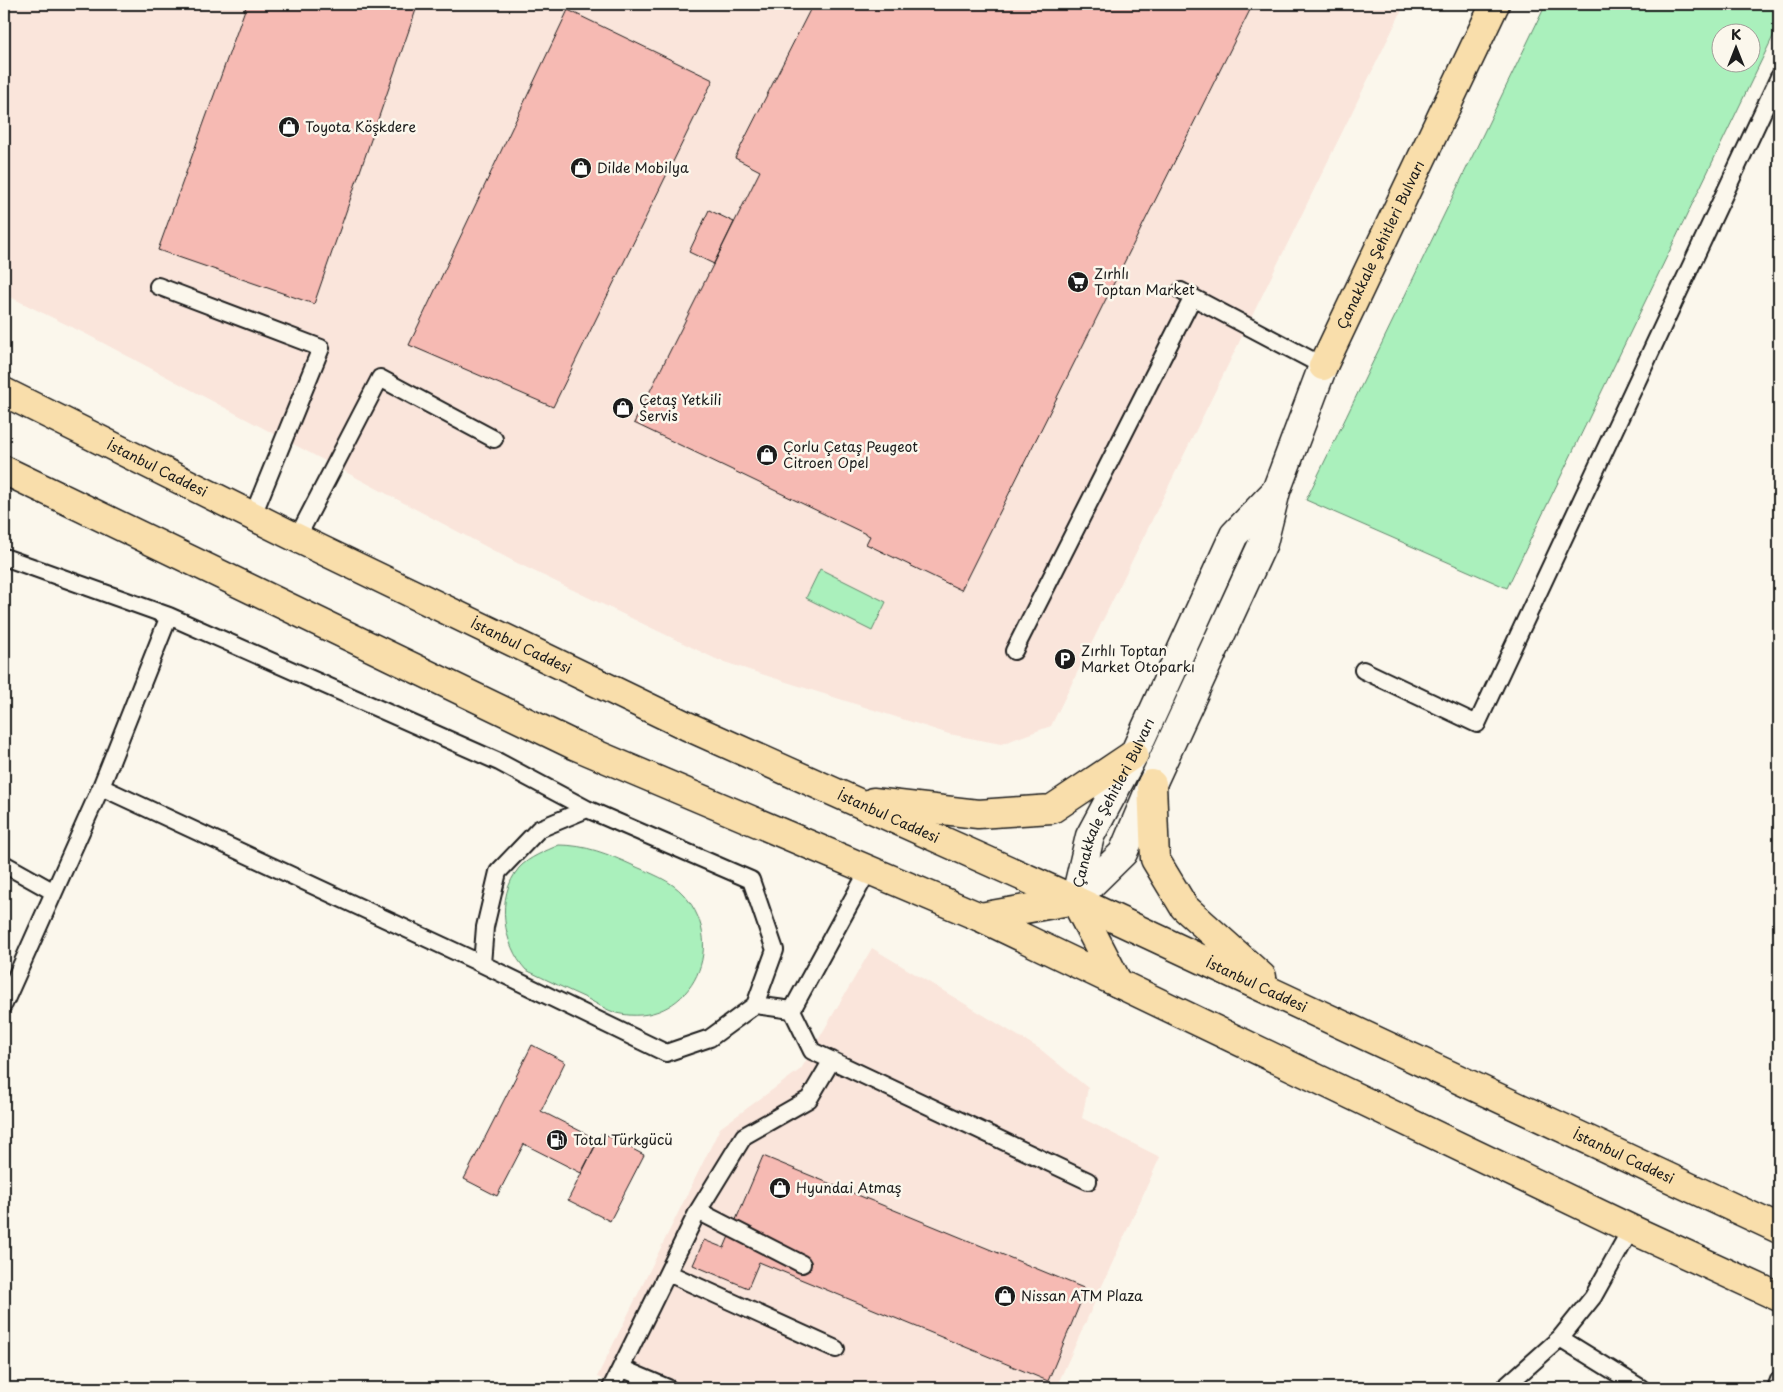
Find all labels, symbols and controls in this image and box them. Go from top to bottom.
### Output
north arrow [1710,22,1760,72]
text: K [1731,24,1741,45]
shop icon: Toyota Köşkdere [277,115,301,139]
place label: Toyota Köşkdere [305,116,416,137]
shop icon: Dilde Mobilya [569,156,593,180]
place label: Dilde Mobilya [597,157,689,178]
street label: Çanakkale Şehitleri Bulvarı [1331,157,1429,333]
place label: Zırhlı Toptan Market [1094,263,1195,300]
supermarket icon: Zırhlı Toptan Market [1066,270,1090,294]
place label: Çetaş Yetkili Servis [639,389,722,426]
shop icon: Çetaş Yetkili Servis [611,396,635,420]
street label: İstanbul Caddesi [104,434,211,502]
place label: Çorlu Çetaş Peugeot Citroen Opel [783,436,918,473]
shop icon: Çorlu Çetaş Peugeot Citroen Opel [755,443,779,467]
street label: İstanbul Caddesi [467,612,575,679]
place label: Zırhlı Toptan Market Otoparkı [1081,640,1195,677]
parking icon: Zırhlı Toptan Market Otoparkı [1053,647,1077,671]
street label: Çanakkale Şehitleri Bulvarı [1067,714,1159,890]
street label: İstanbul Caddesi [834,784,943,848]
street label: İstanbul Caddesi [1203,952,1311,1017]
street label: İstanbul Caddesi [1570,1123,1678,1189]
fuel station icon: Total Türkgücü [545,1128,569,1152]
place label: Total Türkgücü [573,1129,673,1150]
shop icon: Hyundai Atmaş [768,1176,792,1200]
place label: Hyundai Atmaş [796,1177,901,1198]
shop icon: Nissan ATM Plaza [993,1284,1017,1308]
place label: Nissan ATM Plaza [1021,1285,1143,1306]

